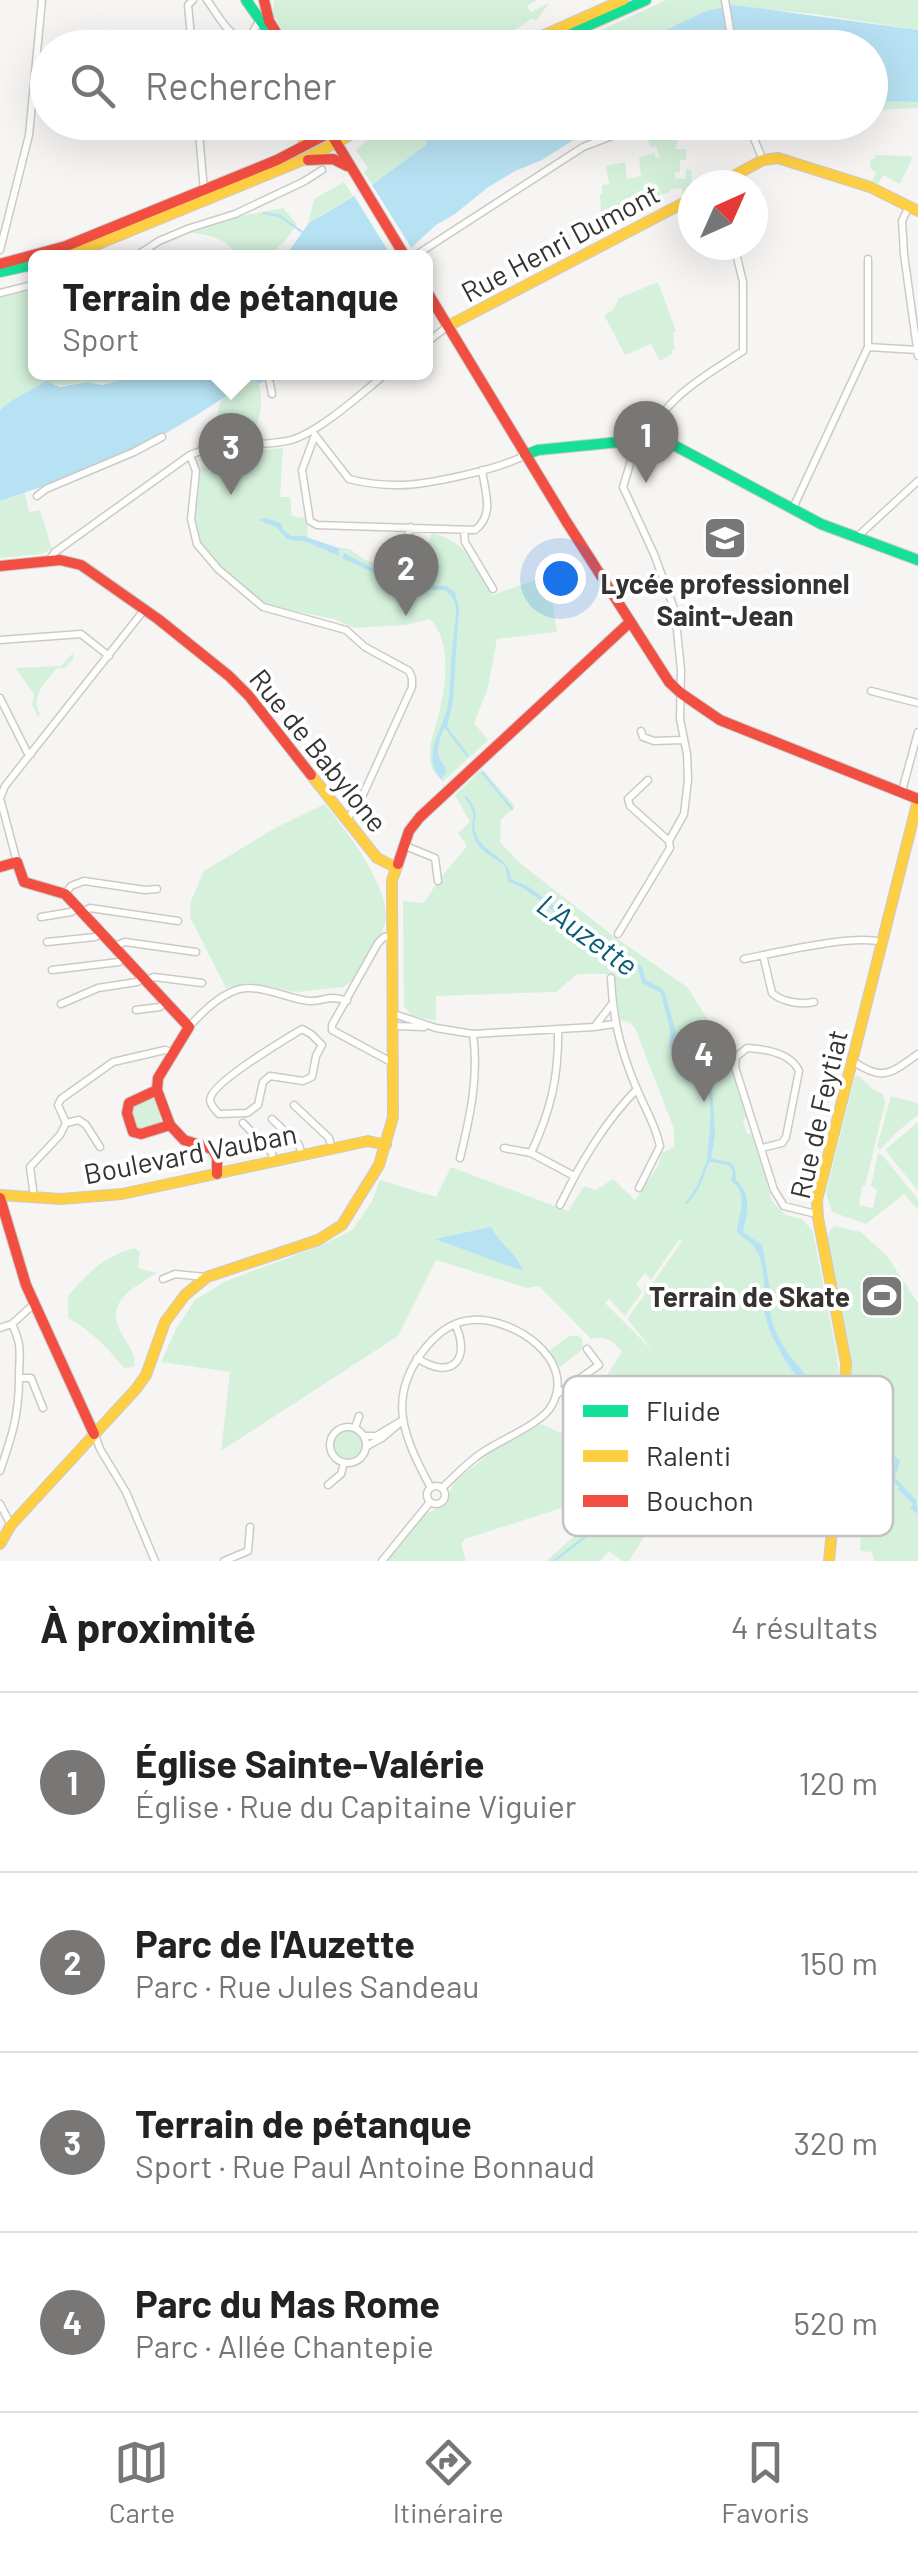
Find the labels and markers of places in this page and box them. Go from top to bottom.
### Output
pin: 1 [614,400,678,483]
pin: 3 [198,412,264,495]
school or university icon: Lycée professionnel Saint-Jean [702,515,748,561]
pin: 2 [374,534,438,616]
place label: Lycée professionnel Saint-Jean [600,566,850,632]
pin: 4 [672,1020,736,1102]
sports icon: Terrain de Skate [859,1273,905,1319]
place label: Terrain de Skate [649,1279,850,1313]

